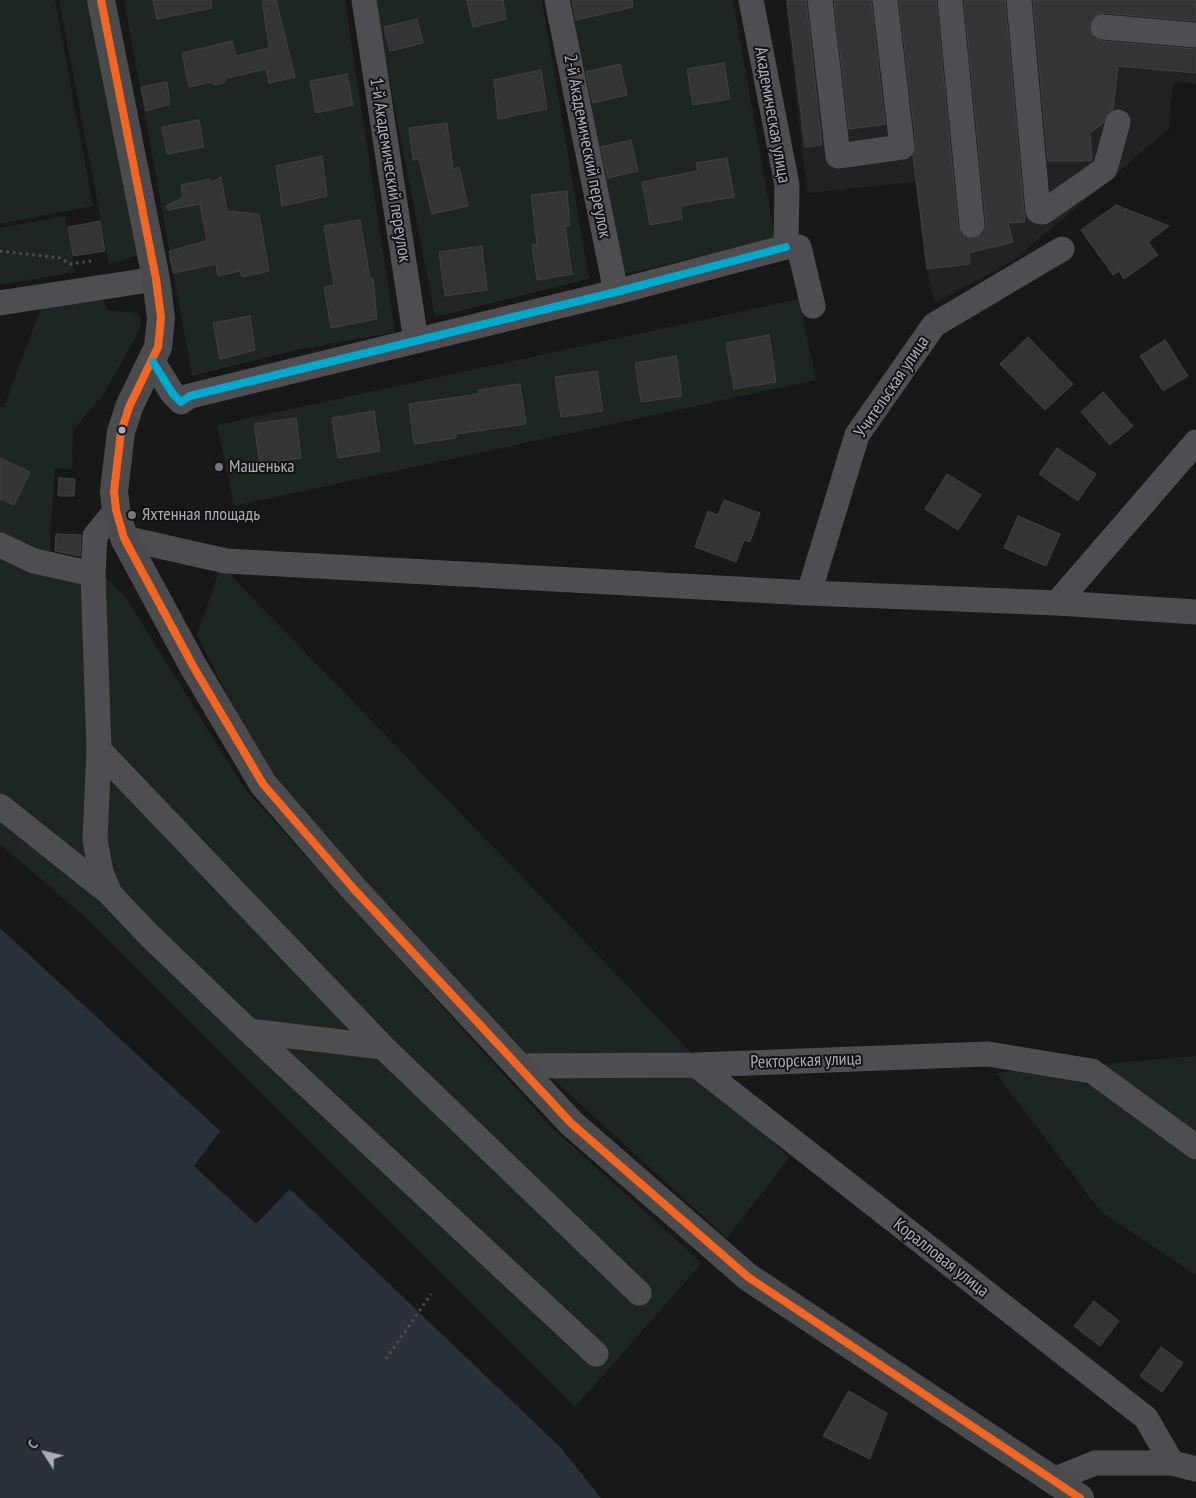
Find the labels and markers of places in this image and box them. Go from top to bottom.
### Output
unlabelled marker [117,425,127,435]
place label: Машенька [229,456,295,478]
marker: Машенька [213,461,225,473]
place label: Яхтенная площадь [142,504,260,526]
marker: Яхтенная площадь [126,509,138,521]

